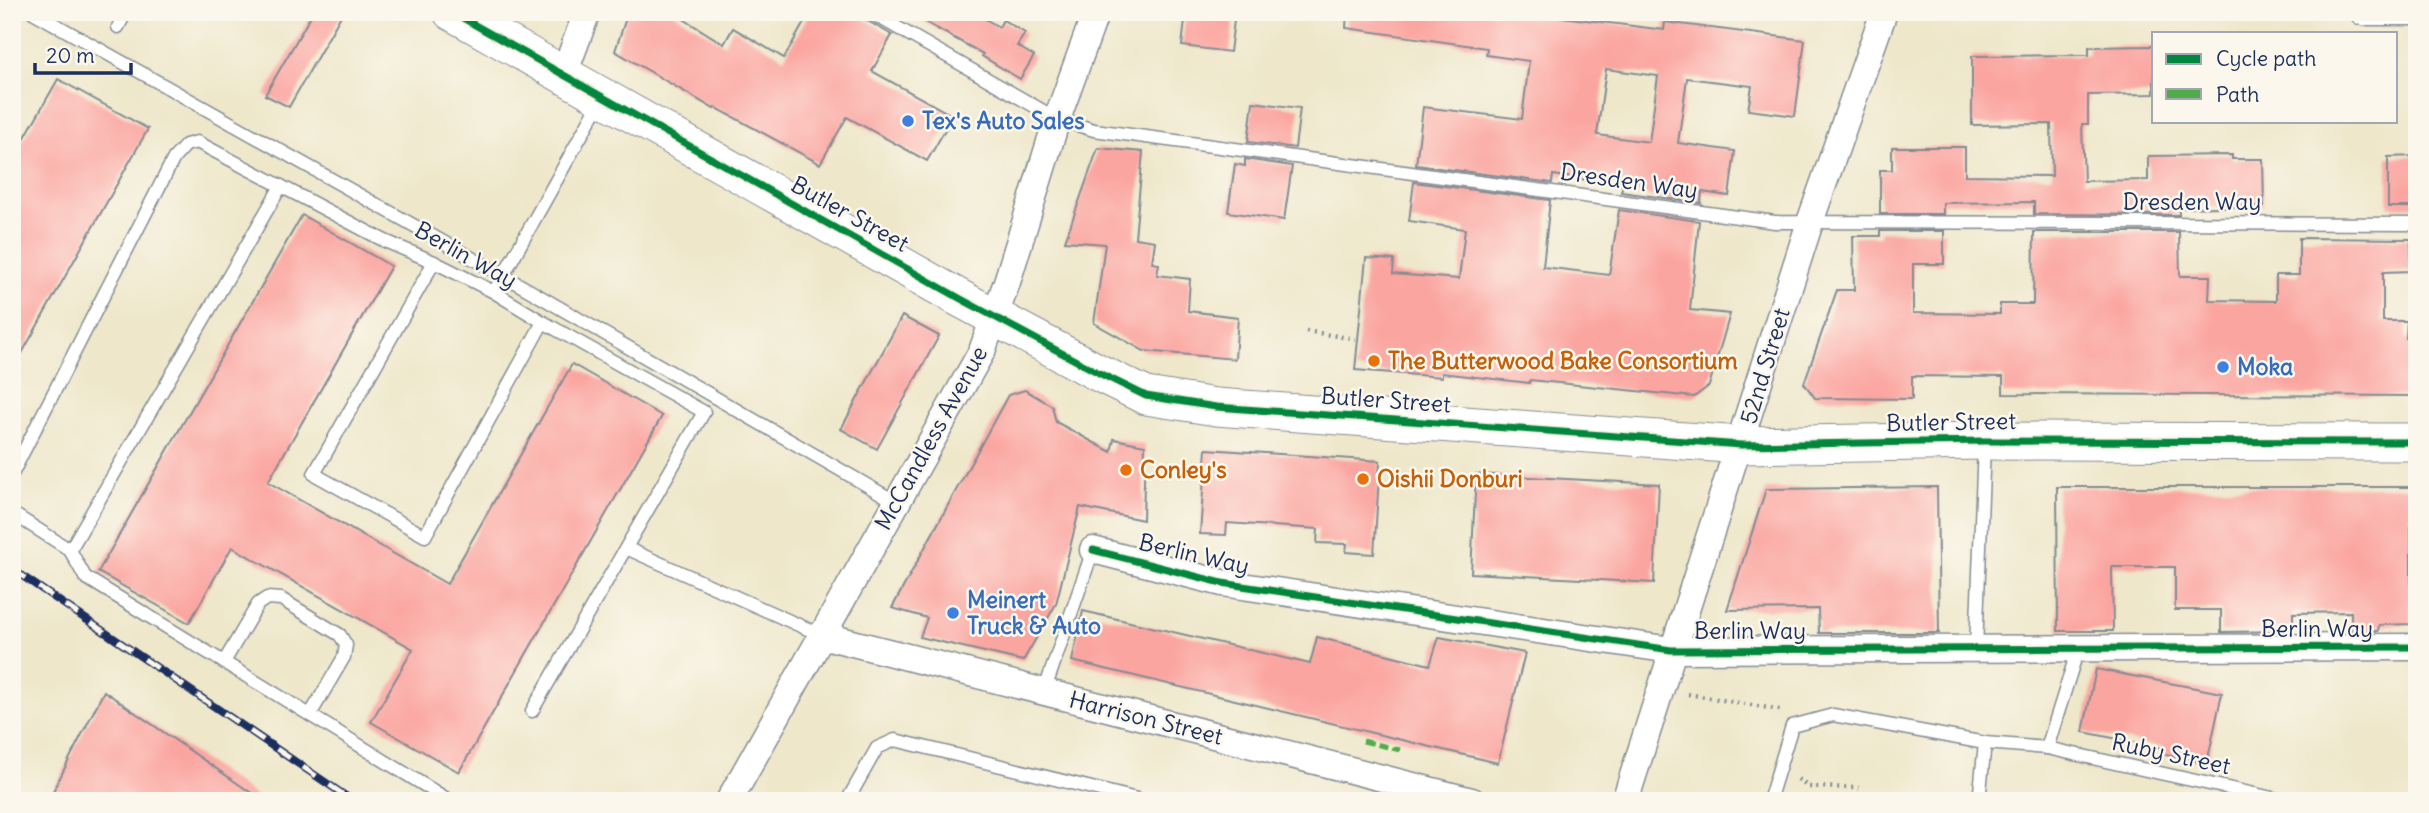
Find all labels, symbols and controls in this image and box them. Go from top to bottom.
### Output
scale bar [35,32,131,76]
legend [2152,32,2398,122]
text: 20 m [46,42,95,69]
text: Cycle path [2216,45,2316,72]
text: Path [2216,81,2259,108]
place label: Tex's Auto Sales [922,106,1085,135]
marker: Tex's Auto Sales [900,113,916,129]
street label: Dresden Way [1558,156,1700,205]
street label: Butler Street [786,169,914,258]
street label: Dresden Way [2123,187,2261,216]
street label: Berlin Way [410,215,522,294]
street label: 52nd Street [1733,304,1796,427]
street label: McCandless Avenue [868,341,993,535]
place label: The Butterwood Bake Consortium [1388,346,1738,375]
place label: Moka [2237,352,2293,381]
marker: The Butterwood Bake Consortium [1366,353,1382,369]
marker: Moka [2215,359,2231,375]
street label: Butler Street [1320,381,1452,419]
street label: Butler Street [1886,406,2017,437]
place label: Conley's [1140,455,1227,484]
marker: Conley's [1118,462,1134,478]
place label: Oishii Donburi [1377,464,1523,493]
marker: Oishii Donburi [1355,471,1371,487]
street label: Berlin Way [1136,527,1252,580]
place label: Meinert Truck & Auto [967,585,1101,640]
marker: Meinert Truck & Auto [945,605,961,621]
street label: Berlin Way [2261,614,2373,643]
street label: Berlin Way [1694,616,1806,645]
street label: Harrison Street [1066,684,1226,751]
street label: Ruby Street [2109,727,2233,780]

